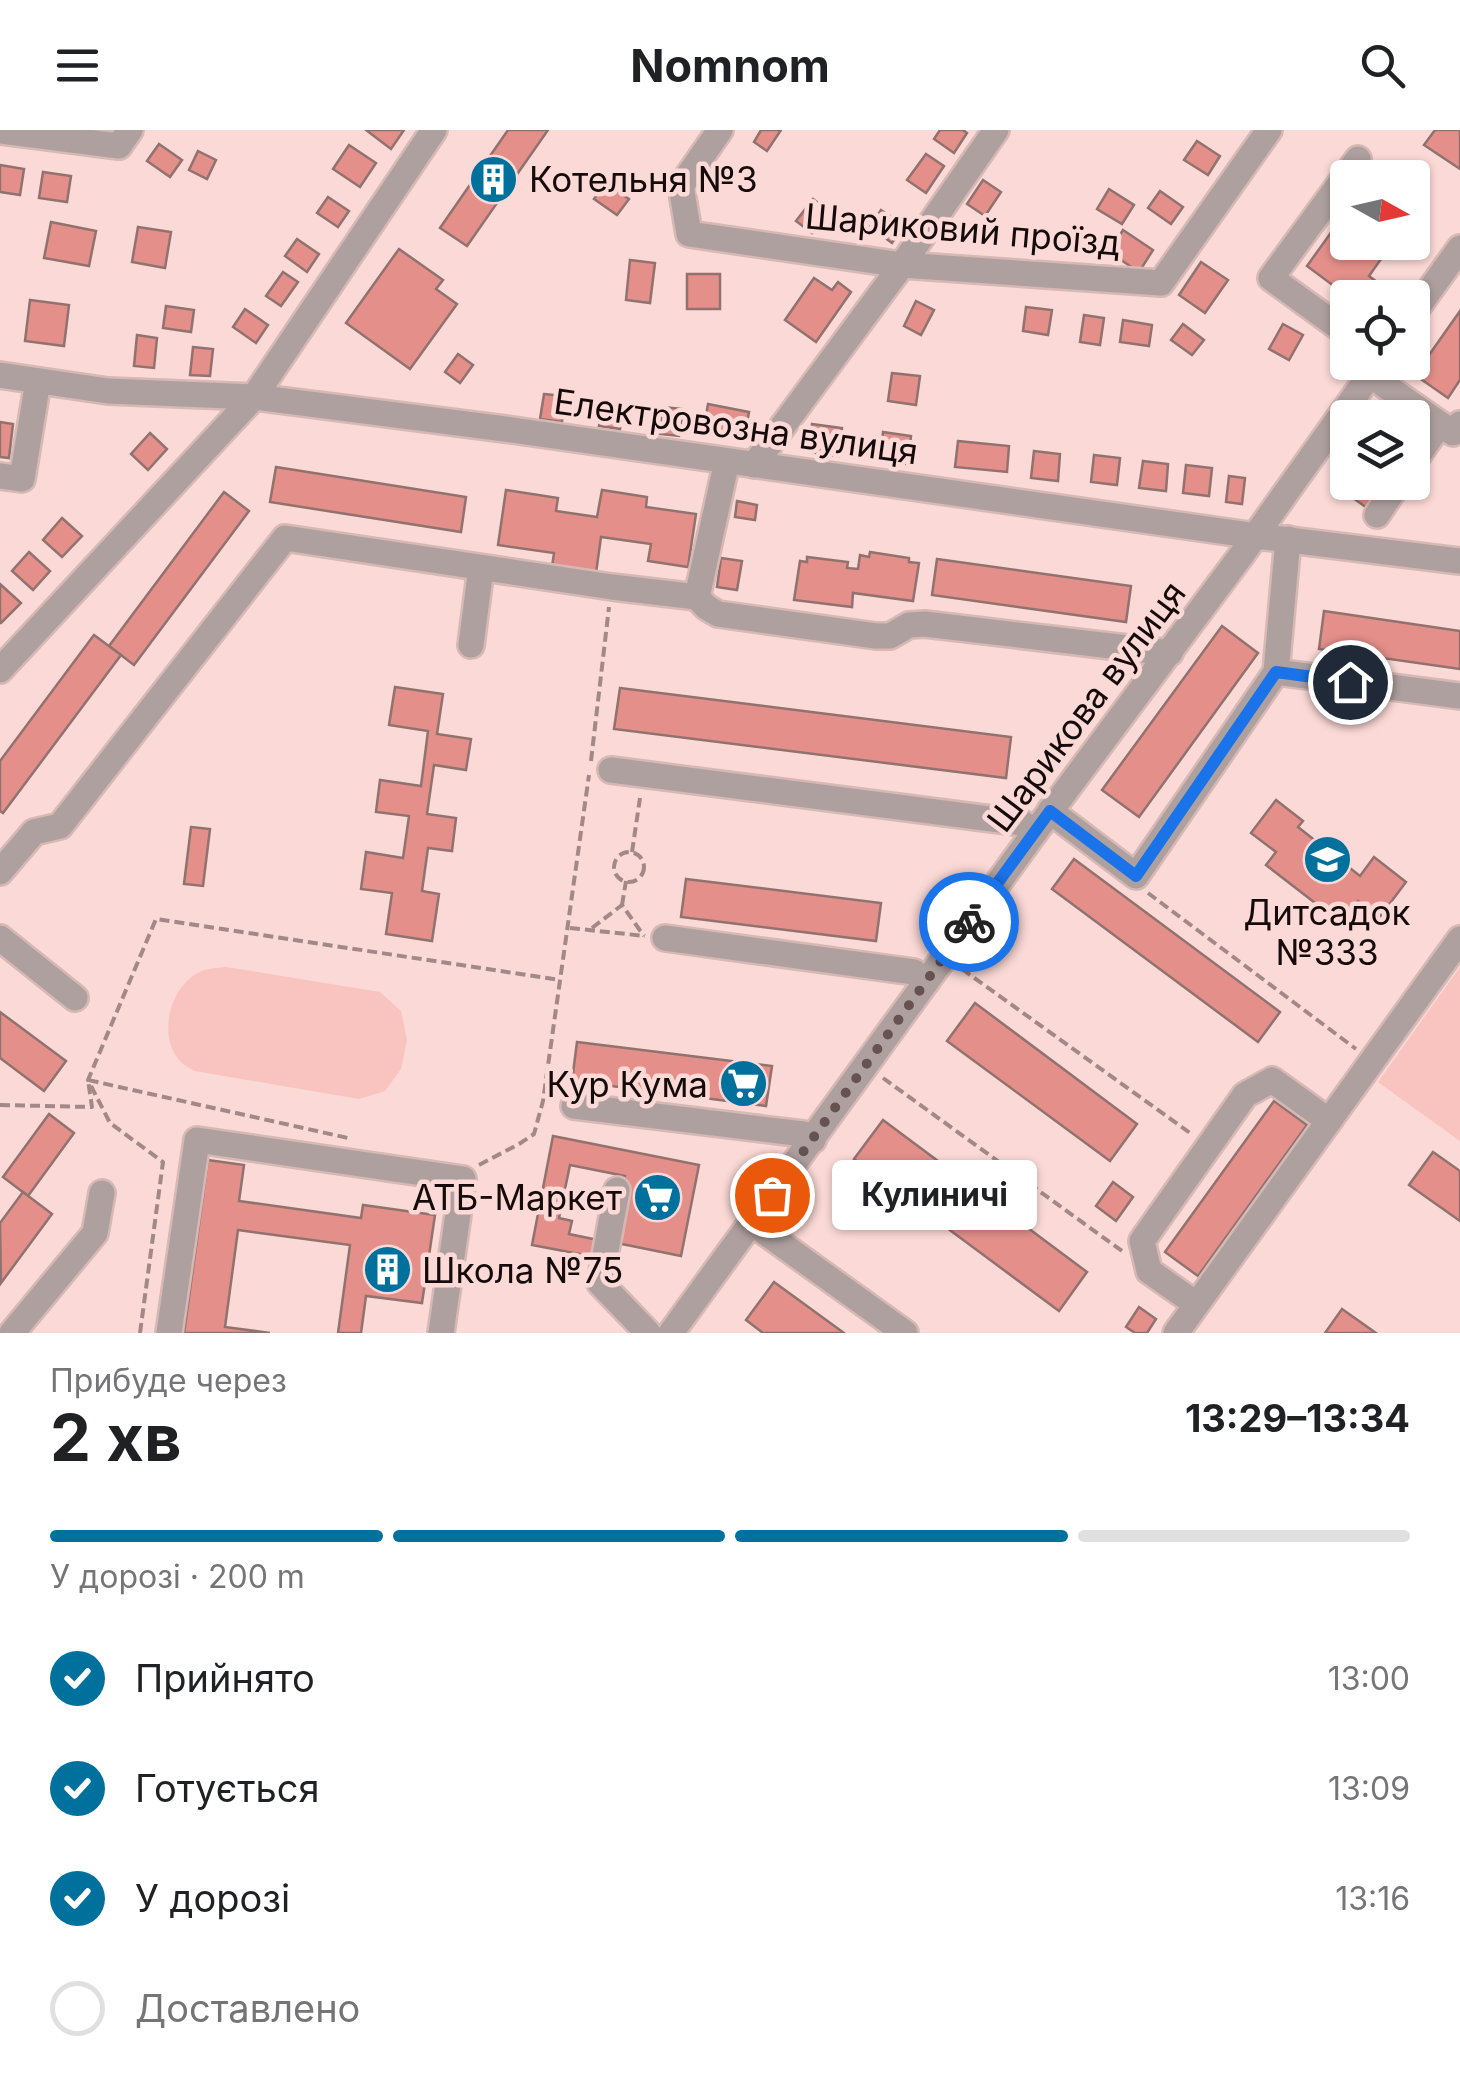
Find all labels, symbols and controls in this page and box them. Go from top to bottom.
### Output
icon: menu [50,38,105,93]
text: Nomnom [630,38,830,93]
icon: search [1355,38,1410,93]
building icon: Котельня №3 [468,153,520,205]
place label: Котельня №3 [529,158,758,200]
north arrow [1330,160,1430,260]
map controls [1330,160,1430,500]
street label: Шариковий проїзд [804,194,1122,264]
button: locate [1330,280,1430,380]
street label: Електровозна вулиця [551,380,921,472]
button: layers [1330,400,1430,500]
street label: Шарикова вулиця [978,572,1194,840]
pin [1308,640,1393,725]
icon: home [1323,655,1378,710]
school or university icon: Дитсадок №333 [1301,834,1353,886]
courier [919,872,1019,972]
place label: Дитсадок №333 [1243,891,1411,973]
icon: bike [942,895,997,950]
supermarket icon: Кур Кума [717,1058,769,1110]
place label: Кур Кума [547,1063,708,1105]
pin [730,1153,815,1238]
callout: Кулиничі [832,1160,1037,1230]
icon: bag [745,1168,800,1223]
supermarket icon: АТБ-Маркет [631,1171,683,1223]
text: Кулиничі [861,1175,1008,1214]
place label: АТБ-Маркет [412,1176,622,1218]
building icon: Школа №75 [361,1244,413,1296]
place label: Школа №75 [422,1249,623,1291]
text: Прибуде через [50,1361,287,1400]
text: 13:29–13:34 [1185,1395,1410,1441]
text: 2 хв [50,1398,182,1477]
text: У дорозі · 200 m [50,1557,305,1596]
icon: check [50,1651,105,1706]
text: Прийнято [135,1655,315,1701]
text: 13:00 [1328,1659,1410,1698]
icon: check [50,1761,105,1816]
text: Готується [135,1765,320,1811]
text: 13:09 [1328,1769,1410,1808]
icon: check [50,1871,105,1926]
text: У дорозі [135,1875,290,1921]
text: 13:16 [1335,1879,1410,1918]
text: Доставлено [135,1985,360,2031]

